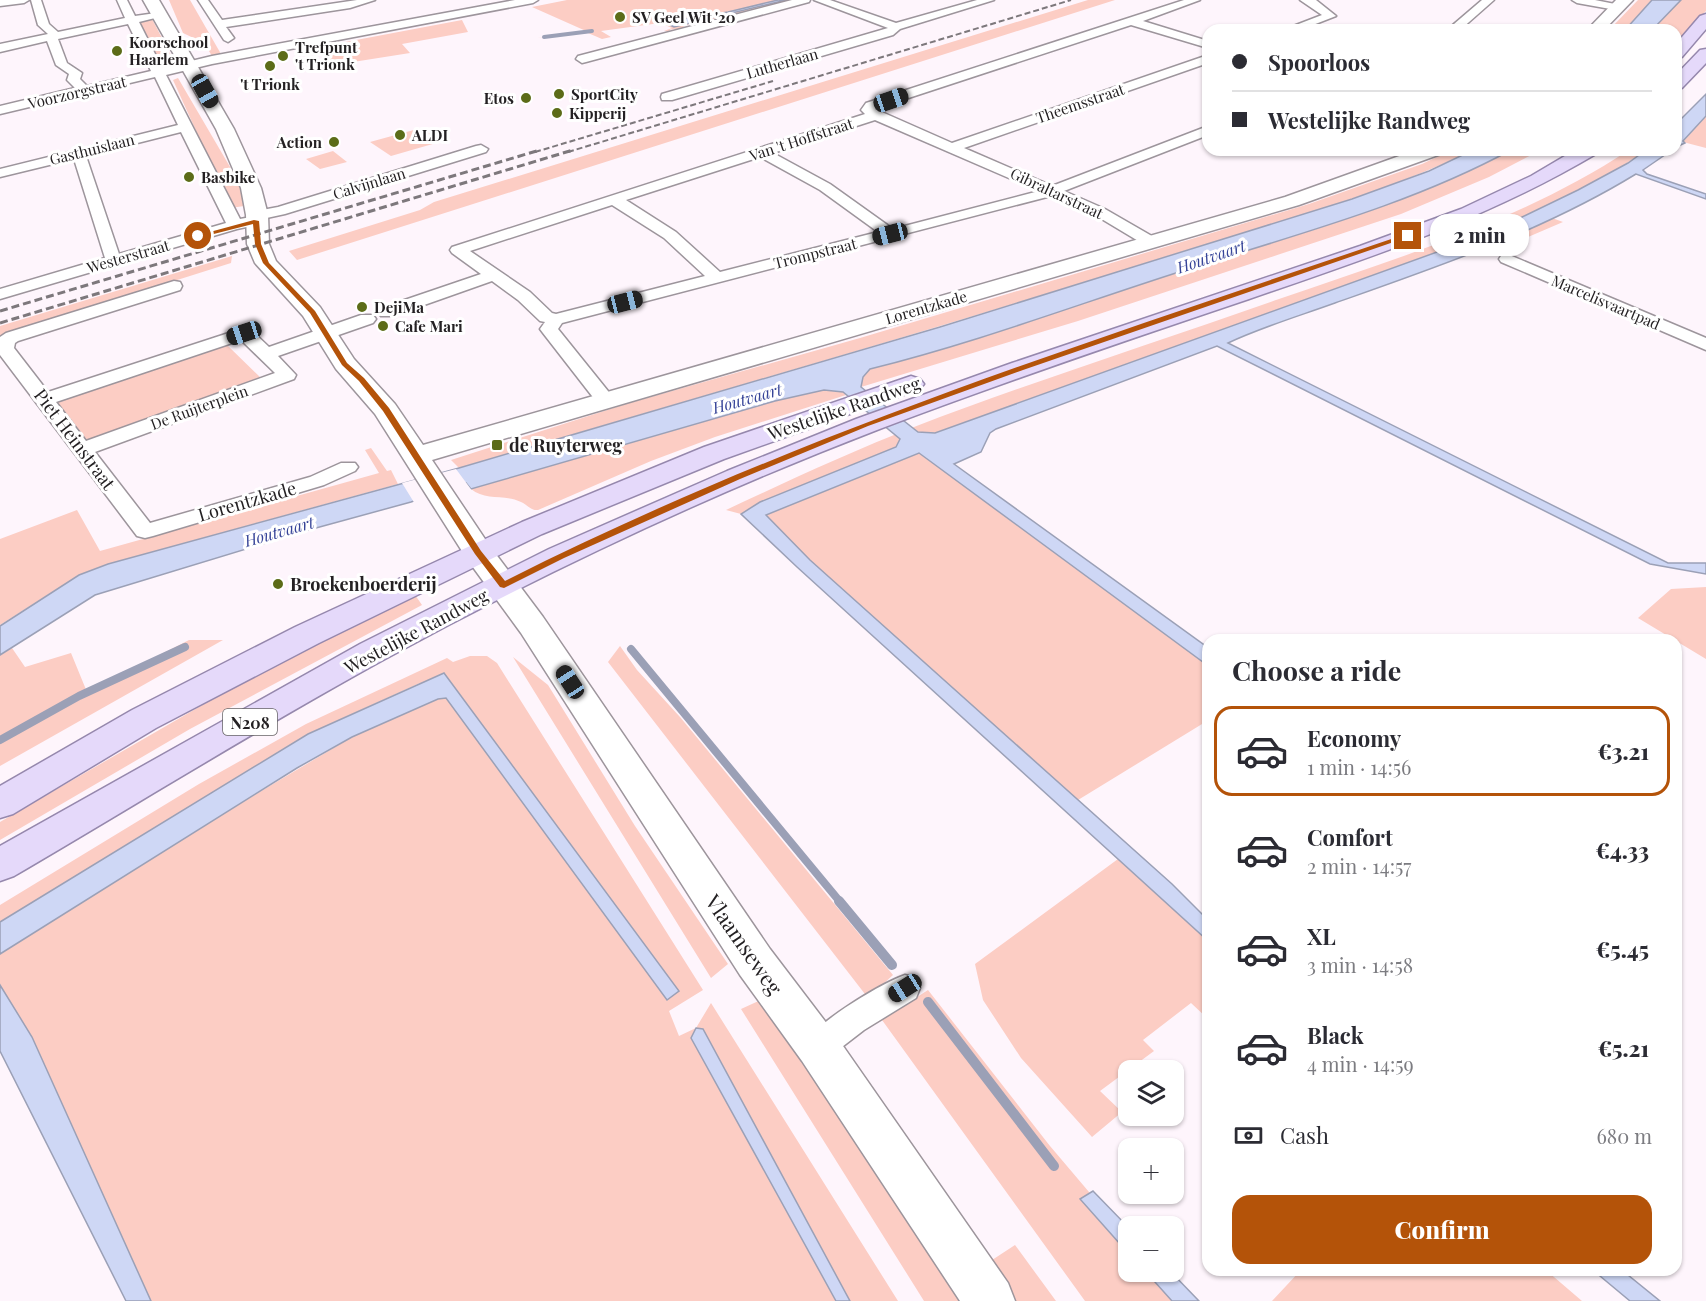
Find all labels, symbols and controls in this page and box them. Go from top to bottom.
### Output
place label: SV Geel Wit '20 [632,7,735,27]
marker: SV Geel Wit '20 [613,10,627,24]
place label: Koorschool Haarlem [129,32,209,69]
place label: Trefpunt 't Trionk [295,37,358,74]
street label: Lutherlaan [744,43,820,83]
marker: Koorschool Haarlem [110,44,124,58]
text: Spoorloos [1268,47,1370,77]
marker: Trefpunt 't Trionk [276,49,290,63]
marker: 't Trionk [263,59,277,73]
street label: Voorzorgstraat [25,71,129,113]
car [188,71,222,111]
place label: 't Trionk [240,74,300,94]
street label: Theemsstraat [1033,78,1127,127]
place label: SportCity [571,84,638,104]
car [871,86,911,114]
marker: SportCity [552,87,566,101]
place label: Etos [484,88,514,108]
marker: Etos [519,91,533,105]
place label: Kipperij [569,103,626,123]
text: Westelijke Randweg [1268,105,1470,135]
marker: Kipperij [550,106,564,120]
street label: Van 't Hoffstraat [746,113,856,166]
place label: ALDI [411,125,448,145]
marker: ALDI [393,128,407,142]
street label: Gasthuislaan [47,129,137,169]
place label: Action [276,132,323,152]
marker: Action [327,135,341,149]
street label: Calvijnlaan [330,162,408,204]
street label: Gibraltarstraat [1007,163,1107,224]
place label: Basbike [201,167,256,187]
marker: Basbike [182,170,196,184]
callout: 2 min [1429,215,1528,257]
car [870,221,910,247]
text: 2 min [1453,221,1506,248]
route start [184,222,211,249]
route end [1394,222,1421,249]
street label: Trompstraat [771,233,859,273]
street label: Westerstraat [83,234,172,278]
water label: Houtvaart [1173,234,1249,278]
street label: Marcelisvaartpad [1549,270,1664,334]
street label: Lorentzkade [883,286,969,328]
car [605,289,645,315]
place label: DejiMa [374,297,424,317]
marker: DejiMa [355,300,369,314]
place label: Cafe Mari [395,316,463,336]
car [224,319,264,347]
marker: Cafe Mari [376,319,390,333]
street label: Westelijke Randweg [763,370,924,446]
water label: Houtvaart [709,378,785,418]
street label: De Ruijterplein [147,380,251,434]
street label: Piet Heinstraat [29,384,121,495]
place label: de Ruyterweg [509,433,622,457]
marker: de Ruyterweg [490,438,504,452]
street label: Lorentzkade [195,476,299,526]
water label: Houtvaart [241,511,317,551]
place label: Broekenboerderij [290,572,437,596]
marker: Broekenboerderij [271,577,285,591]
street label: Westelijke Randweg [339,583,493,680]
text: Choose a ride [1232,652,1401,688]
car [553,662,587,702]
road number: N208 [223,709,277,735]
text: Economy [1307,723,1401,753]
icon: car [1235,724,1289,778]
text: €3.21 [1597,736,1649,766]
text: 1 min · 14:56 [1307,753,1411,780]
text: Comfort [1307,822,1393,852]
icon: car [1235,823,1289,877]
text: €4.33 [1596,835,1649,865]
text: 2 min · 14:57 [1307,852,1411,879]
street label: Vlaamseweg [700,888,790,1000]
text: XL [1307,921,1336,951]
icon: car [1235,922,1289,976]
text: €5.45 [1596,934,1649,964]
text: 3 min · 14:58 [1307,951,1413,978]
car [885,971,925,1005]
text: Black [1307,1020,1364,1050]
icon: car [1235,1021,1289,1075]
text: €5.21 [1598,1033,1649,1063]
text: 4 min · 14:59 [1307,1050,1414,1077]
map controls [1118,1060,1184,1282]
button: layers [1118,1060,1184,1126]
icon: cash [1232,1119,1265,1152]
text: Cash [1280,1120,1329,1150]
text: 680 m [1597,1122,1652,1149]
button: + [1118,1138,1184,1204]
button: Confirm [1232,1195,1652,1264]
button: − [1118,1216,1184,1282]

